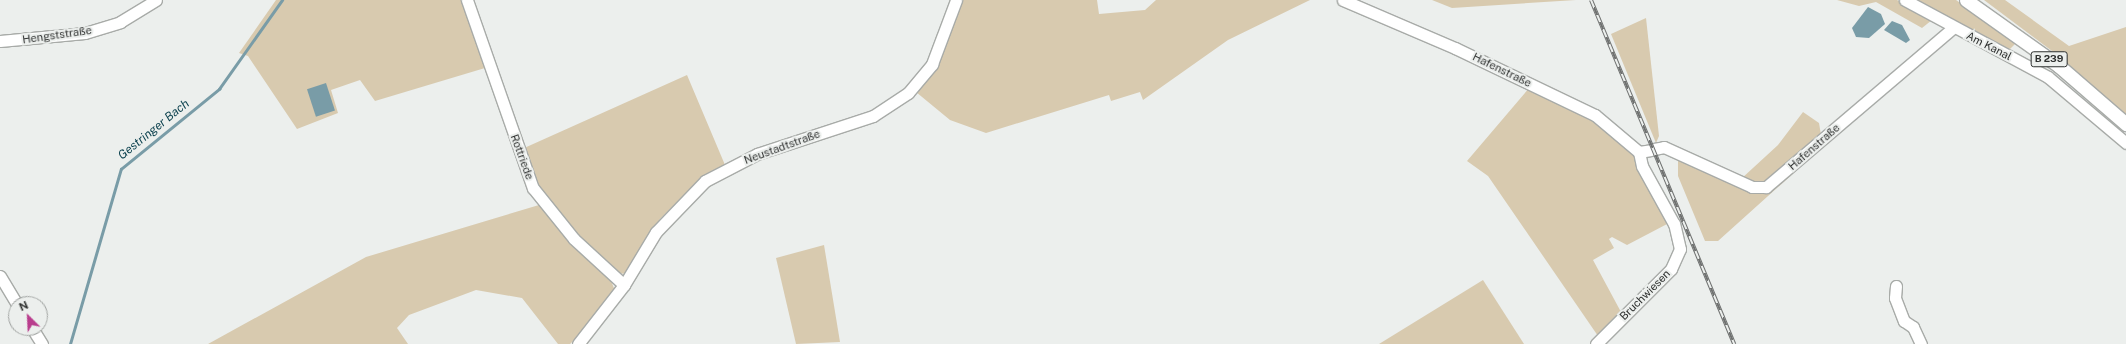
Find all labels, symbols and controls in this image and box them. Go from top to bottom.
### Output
street label: Hengststraße [21,24,93,46]
street label: Am Kanal [1964,29,2014,63]
street label: Hafenstraße [1470,50,1534,90]
road number: B 239 [2030,51,2068,67]
water label: Gestringer Bach [116,97,192,163]
street label: Hafenstraße [1786,121,1842,173]
street label: Neustadtstraße [742,127,822,167]
street label: Rottriede [508,133,536,181]
street label: Bruchwiesen [1617,267,1673,323]
north arrow [8,296,48,336]
text: N [17,299,30,313]

